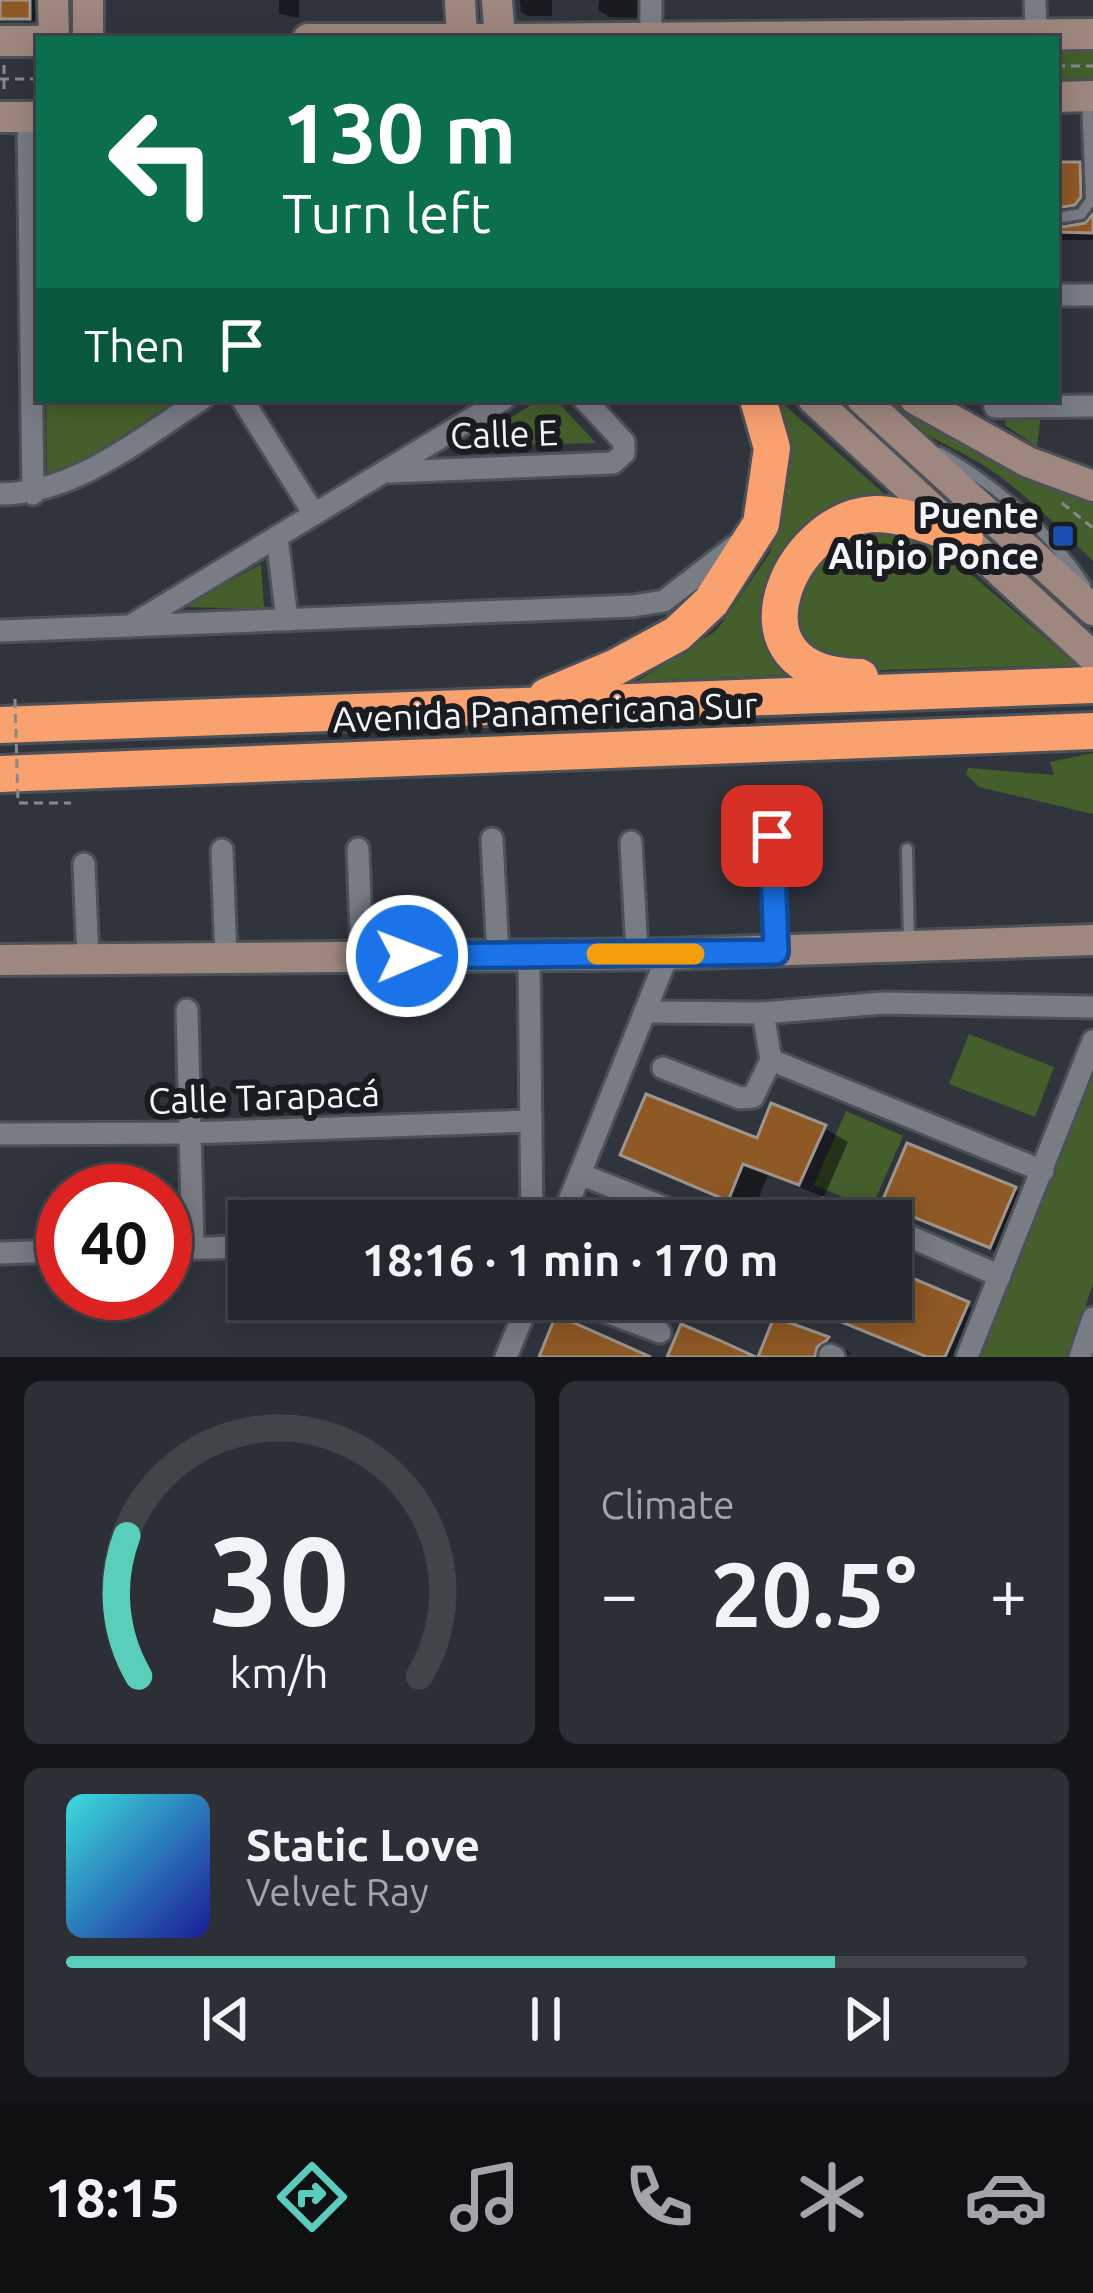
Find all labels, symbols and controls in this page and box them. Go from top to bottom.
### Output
icon: left [84,84,240,240]
text: 130 m [282,85,516,179]
text: Turn left [282,183,491,243]
icon: arrive [209,312,275,378]
text: Then [84,320,185,371]
street label: Calle E [449,411,559,456]
place label: Puente Alipio Ponce [828,494,1039,576]
marker: Puente Alipio Ponce [1050,523,1076,549]
street label: Avenida Panamericana Sur [332,684,758,739]
pin [721,785,823,887]
icon: arrive [739,803,805,869]
position arrow [344,893,470,1019]
street label: Calle Tarapacá [148,1072,380,1121]
speed limit sign: 40 [36,1164,192,1320]
text: 18:16 · 1 min · 170 m [362,1234,778,1285]
text: Climate [601,1483,735,1526]
text: 30 [209,1509,350,1649]
text: 20.5° [711,1543,917,1644]
text: − [601,1556,638,1630]
text: + [990,1556,1027,1630]
text: km/h [230,1647,329,1695]
text: Static Love [246,1819,480,1870]
text: Velvet Ray [246,1870,429,1913]
icon: previous [193,1986,259,2052]
icon: pause [513,1986,579,2052]
icon: next [834,1986,900,2052]
icon: directions [270,2155,354,2239]
icon: music [443,2155,527,2239]
icon: phone [617,2155,701,2239]
icon: climate [790,2155,874,2239]
icon: car [964,2155,1048,2239]
text: 18:15 [45,2167,180,2227]

